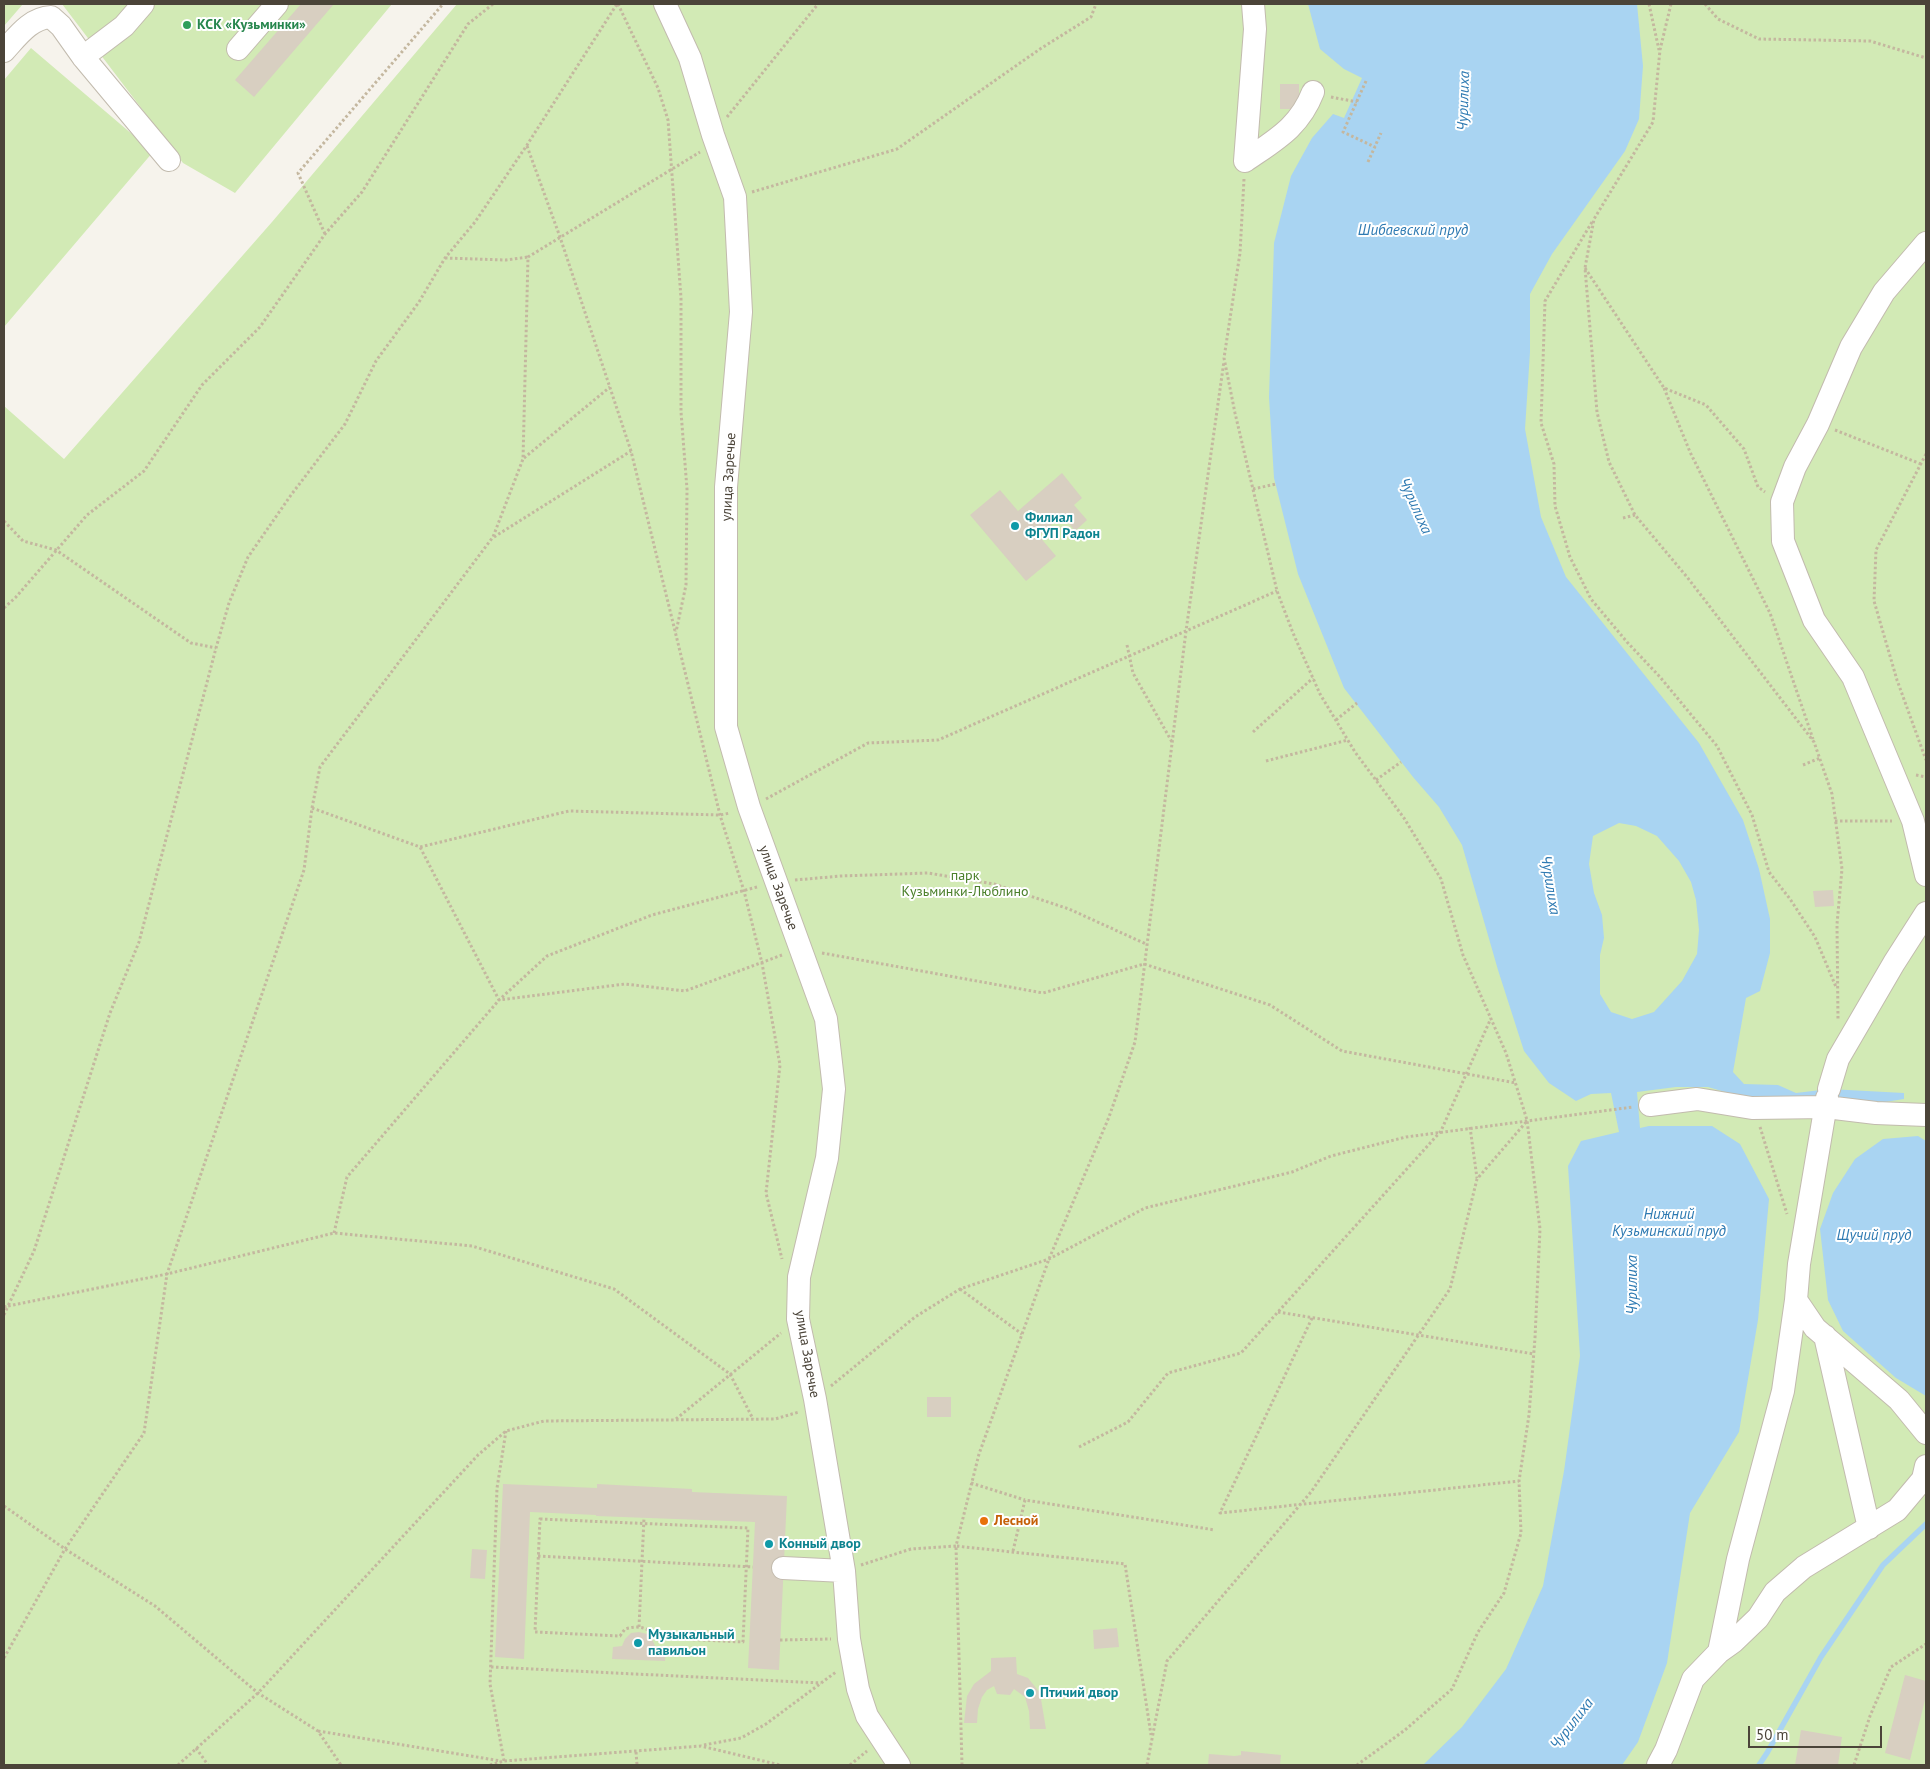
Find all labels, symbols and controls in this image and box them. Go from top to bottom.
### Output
place label: КСК «Кузьминки» [197,17,306,33]
marker: КСК «Кузьминки» [181,19,193,31]
water label: Чурилиха [1454,71,1474,131]
water label: Шибаевский пруд [1358,222,1468,240]
street label: улица Заречье [718,432,740,522]
water label: Чурилиха [1395,475,1435,537]
place label: Филиал ФГУП Радон [1025,510,1100,542]
marker: Филиал ФГУП Радон [1009,520,1021,532]
street label: улица Заречье [755,843,801,933]
water label: Чурилиха [1536,854,1564,916]
park label: парк Кузьминки-Люблино [901,868,1029,900]
water label: Нижний Кузьминский пруд [1612,1206,1726,1241]
water label: Щучий пруд [1837,1227,1911,1245]
water label: Чурилиха [1624,1255,1642,1315]
street label: улица Заречье [791,1309,823,1399]
place label: Лесной [994,1513,1038,1529]
marker: Лесной [978,1515,990,1527]
place label: Конный двор [779,1536,861,1552]
marker: Конный двор [763,1538,775,1550]
place label: Музыкальный павильон [648,1627,735,1660]
marker: Музыкальный павильон [632,1637,644,1649]
place label: Птичий двор [1040,1685,1118,1701]
marker: Птичий двор [1024,1687,1036,1699]
water label: Чурилиха [1547,1695,1597,1753]
scale bar [1750,1716,1884,1748]
text: 50 m [1756,1725,1789,1744]

